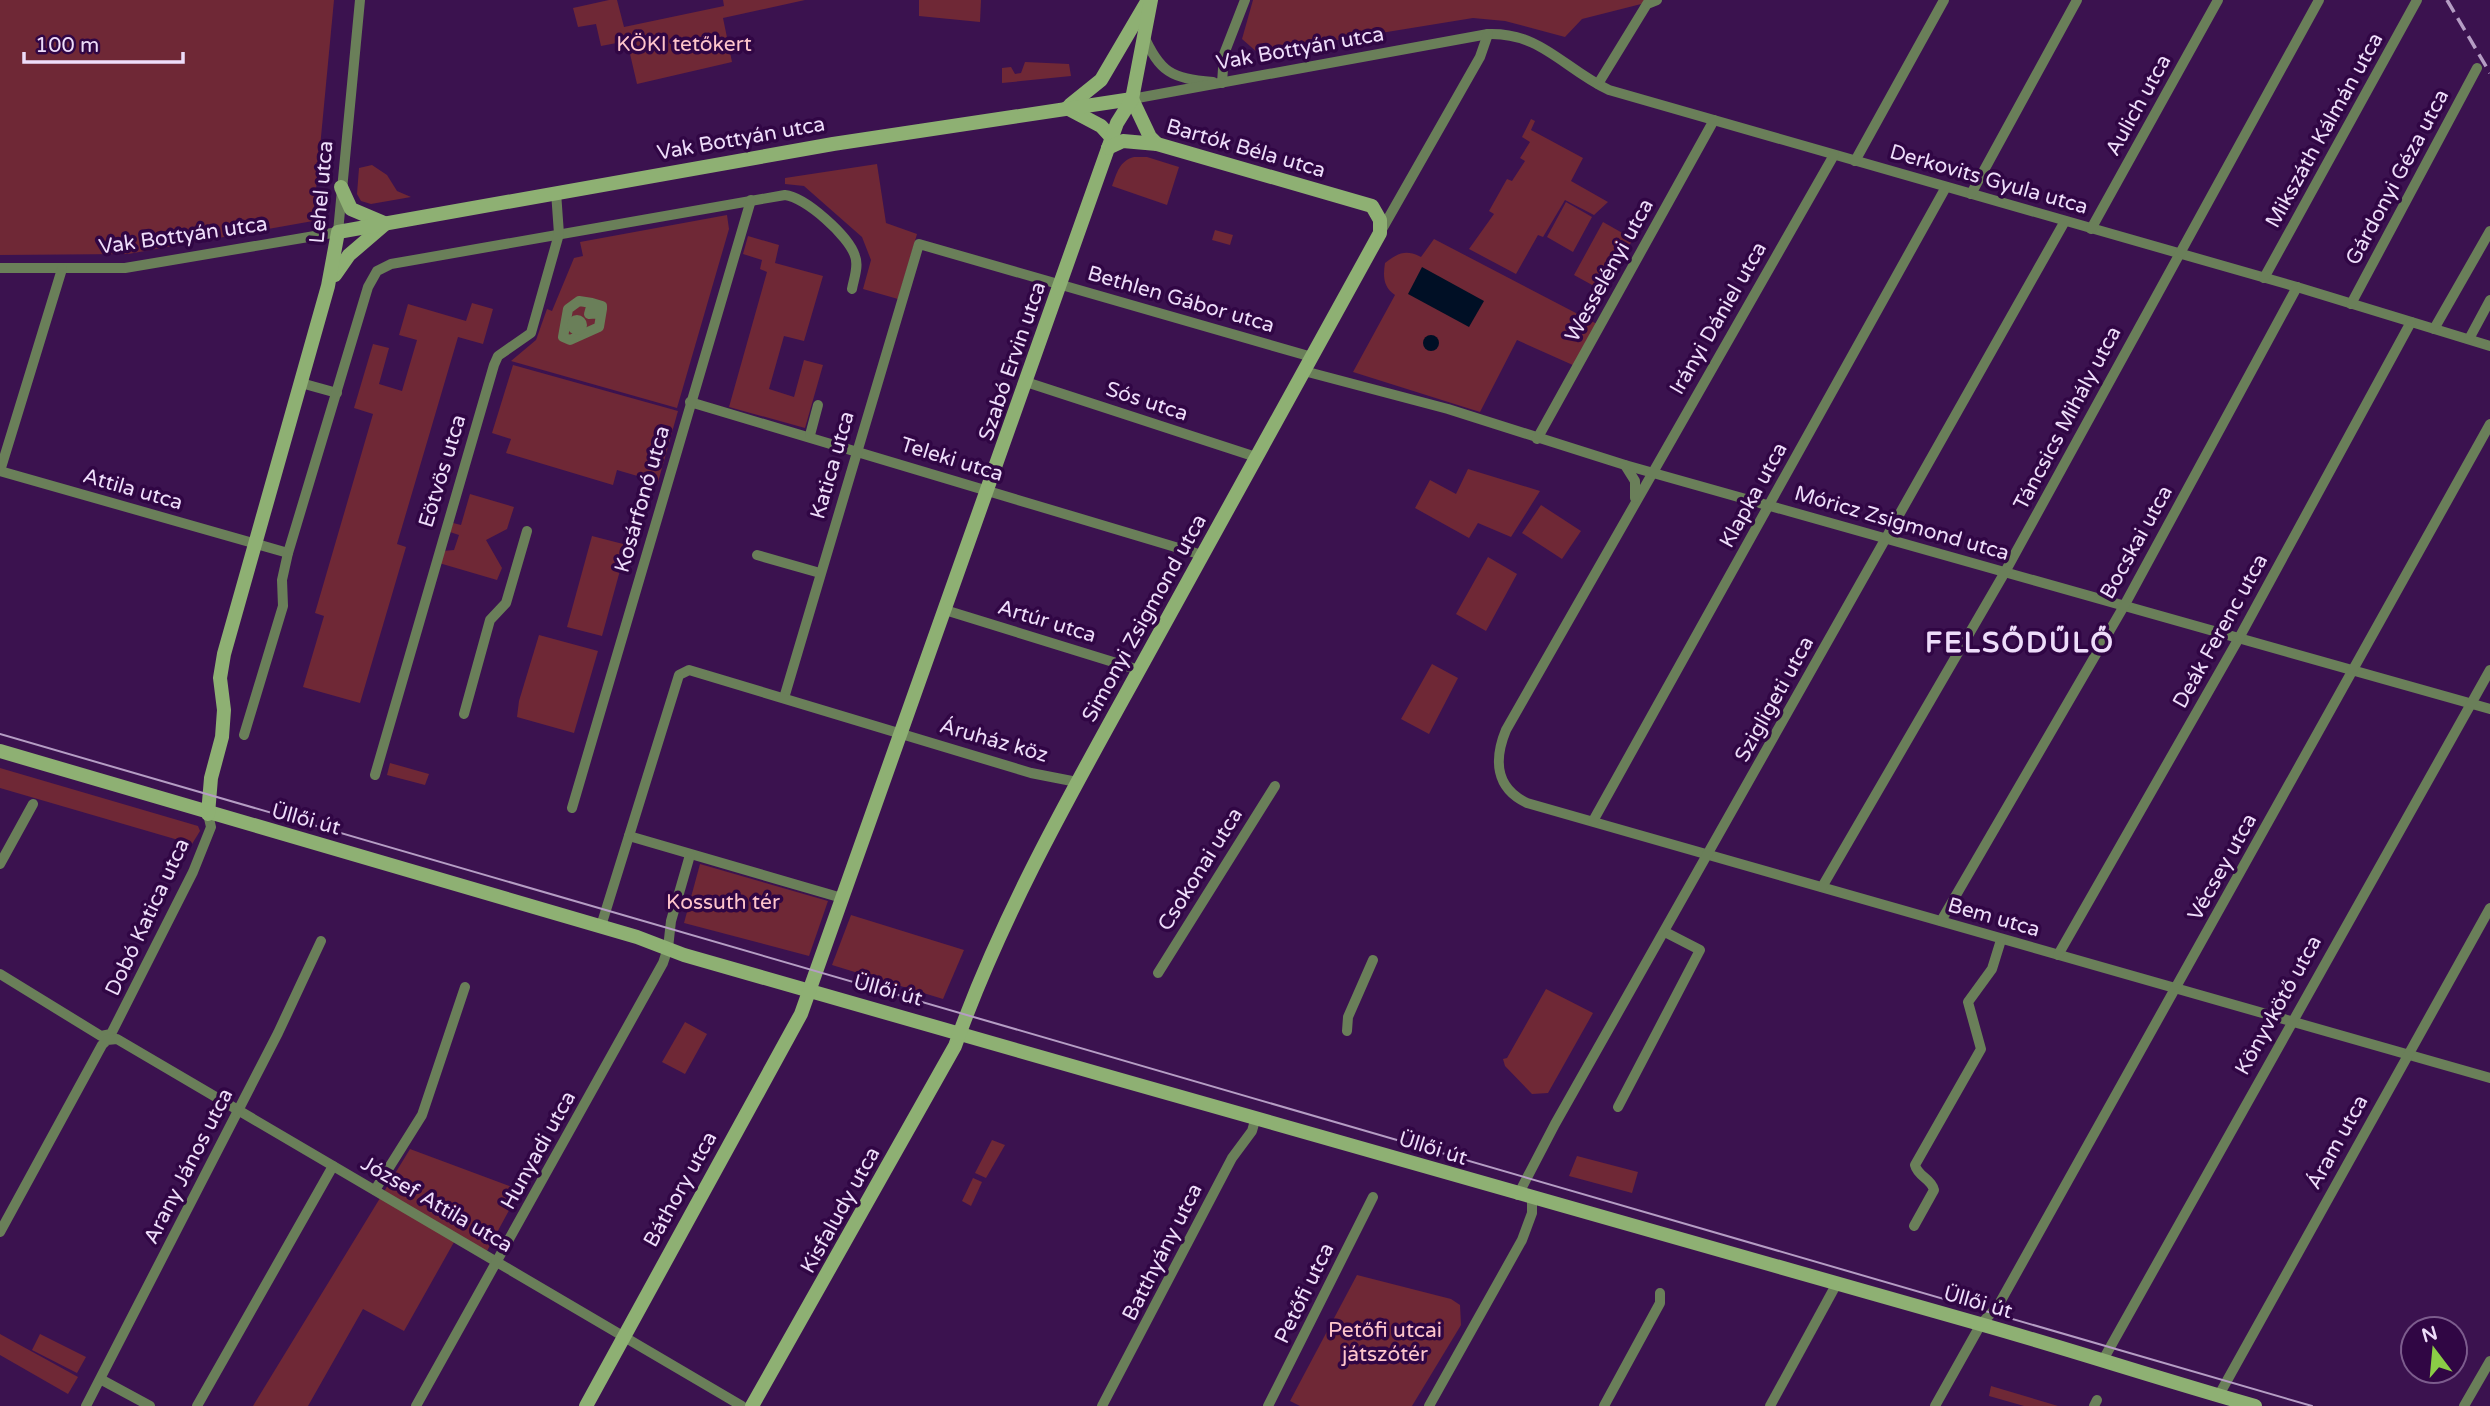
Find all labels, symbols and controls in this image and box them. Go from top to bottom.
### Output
scale bar [24,21,184,65]
street label: Vak Bottyán utca [1214,21,1386,76]
street label: Mikszáth Kálmán utca [2260,28,2388,232]
park label: KÖKI tetőkert [616,32,752,57]
text: 100 m [35,33,99,58]
street label: Aulich utca [2100,50,2176,160]
street label: Gárdonyi Géza utca [2341,85,2454,269]
street label: Vak Bottyán utca [655,111,827,166]
street label: Bartók Béla utca [1163,114,1328,183]
street label: Derkovits Gyula utca [1887,139,2091,220]
street label: Lehel utca [305,140,338,244]
street label: Wesselényi utca [1560,194,1659,346]
street label: Vak Bottyán utca [97,211,269,260]
street label: Irányi Dániel utca [1665,238,1772,399]
street label: Bethlen Gábor utca [1084,261,1277,338]
street label: Szabó Ervin utca [974,278,1051,444]
street label: Táncsics Mihály utca [2008,322,2126,514]
street label: Sós utca [1103,376,1191,426]
street label: Katica utca [805,408,860,522]
street label: Eötvös utca [413,412,471,531]
street label: Kosárfonó utca [610,423,675,575]
street label: Teleki utca [897,432,1006,487]
street label: Klapka utca [1714,438,1793,552]
street label: Attila utca [80,463,186,516]
street label: Móricz Zsigmond utca [1792,481,2012,566]
street label: Bocskai utca [2095,481,2178,603]
street label: Simonyi Zsigmond utca [1077,510,1212,727]
street label: Deák Ferenc utca [2168,550,2273,713]
street label: Artúr utca [995,595,1099,648]
district label: FELSŐDŰLŐ [1925,625,2115,660]
street label: Szigligeti utca [1730,632,1819,766]
street label: Áruház köz [937,713,1051,768]
street label: Üllői út [269,798,343,841]
street label: Csokonai utca [1153,803,1248,935]
street label: Vécsey utca [2183,809,2262,925]
street label: Dobó Katica utca [100,835,195,1000]
park label: Kossuth tér [666,890,780,915]
street label: Bem utca [1945,892,2043,943]
street label: Könyvkötő utca [2230,931,2327,1079]
street label: Üllői út [851,969,925,1012]
street label: Arany János utca [138,1084,238,1248]
street label: Hunyadi utca [496,1087,581,1214]
street label: Áram utca [2301,1091,2374,1194]
street label: Üllői út [1396,1126,1470,1171]
street label: Báthory utca [638,1127,722,1251]
street label: Kisfaludy utca [795,1143,885,1278]
street label: József Attila utca [356,1151,517,1258]
street label: Batthyány utca [1117,1179,1208,1325]
street label: Petőfi utca [1269,1239,1340,1348]
street label: Üllői út [1941,1281,2015,1324]
north arrow [2399,1315,2469,1385]
park label: Petőfi utcai játszótér [1328,1318,1442,1367]
text: N [2419,1322,2440,1347]

